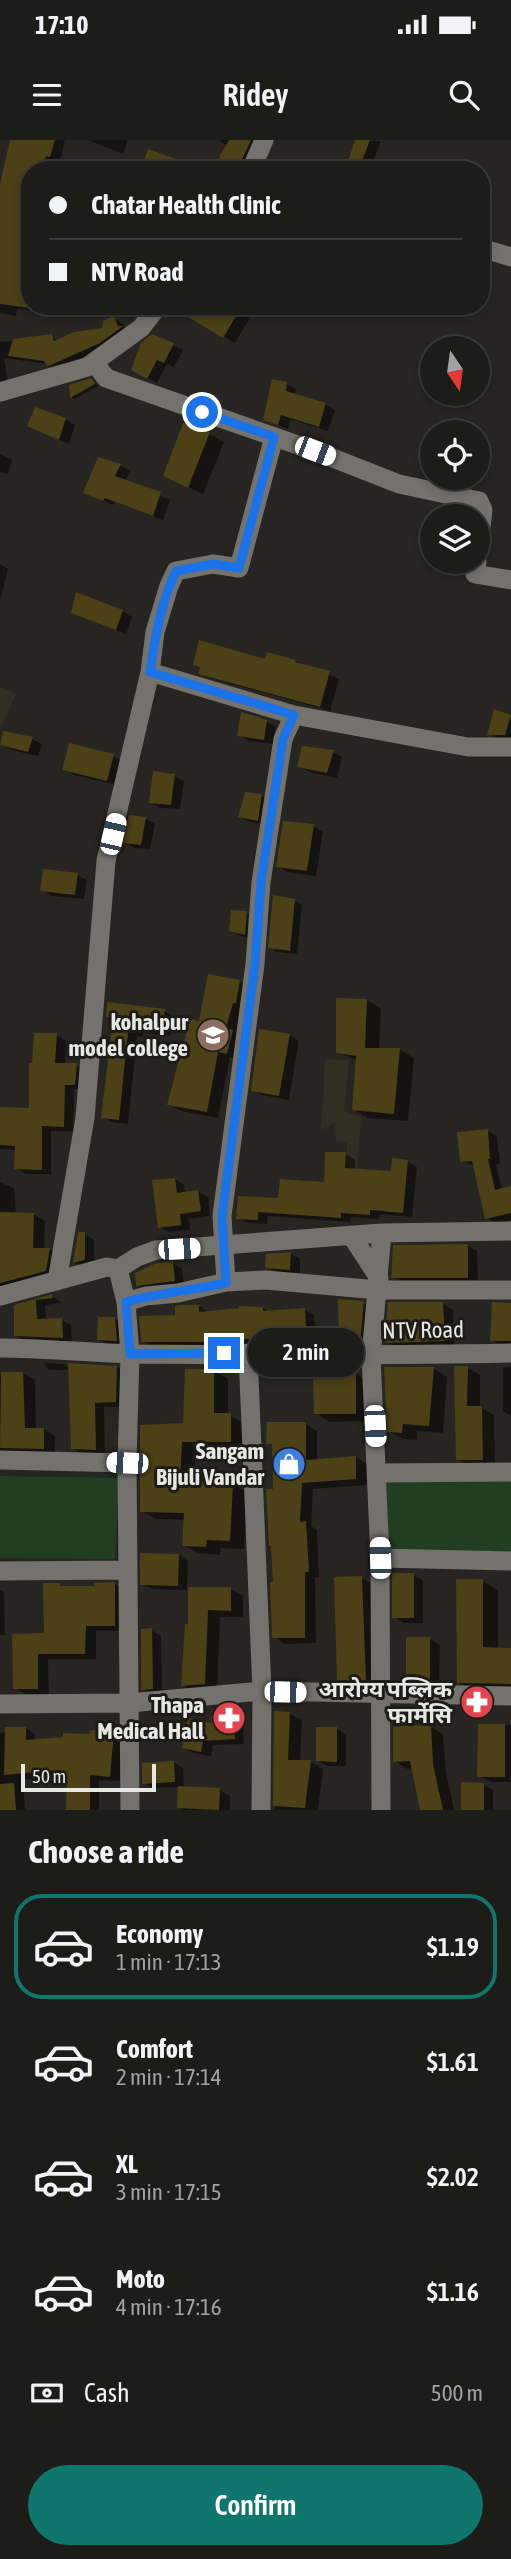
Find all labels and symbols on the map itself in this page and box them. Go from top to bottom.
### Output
north arrow [420,336,490,406]
route start [186,396,218,428]
car [292,434,339,468]
car [99,811,128,857]
place label: kohalpur model college [68,1009,189,1061]
school or university icon: kohalpur model college [194,1016,232,1054]
car [158,1237,201,1261]
street label: NTV Road [382,1316,464,1344]
callout: 2 min [248,1328,364,1378]
route end [208,1337,240,1369]
car [364,1404,387,1448]
place label: Sangam Bijuli Vandar [156,1438,265,1490]
shop icon: Sangam Bijuli Vandar [270,1445,308,1483]
car [106,1452,149,1474]
car [369,1537,392,1579]
place label: आरोग्य पब्लिक फार्मेसि [319,1676,453,1728]
car [264,1681,307,1703]
pharmacy icon: आरोग्य पब्लिक फार्मेसि [458,1683,496,1721]
place label: Thapa Medical Hall [97,1692,205,1744]
pharmacy icon: Thapa Medical Hall [210,1699,248,1737]
scale bar [21,1761,156,1793]

